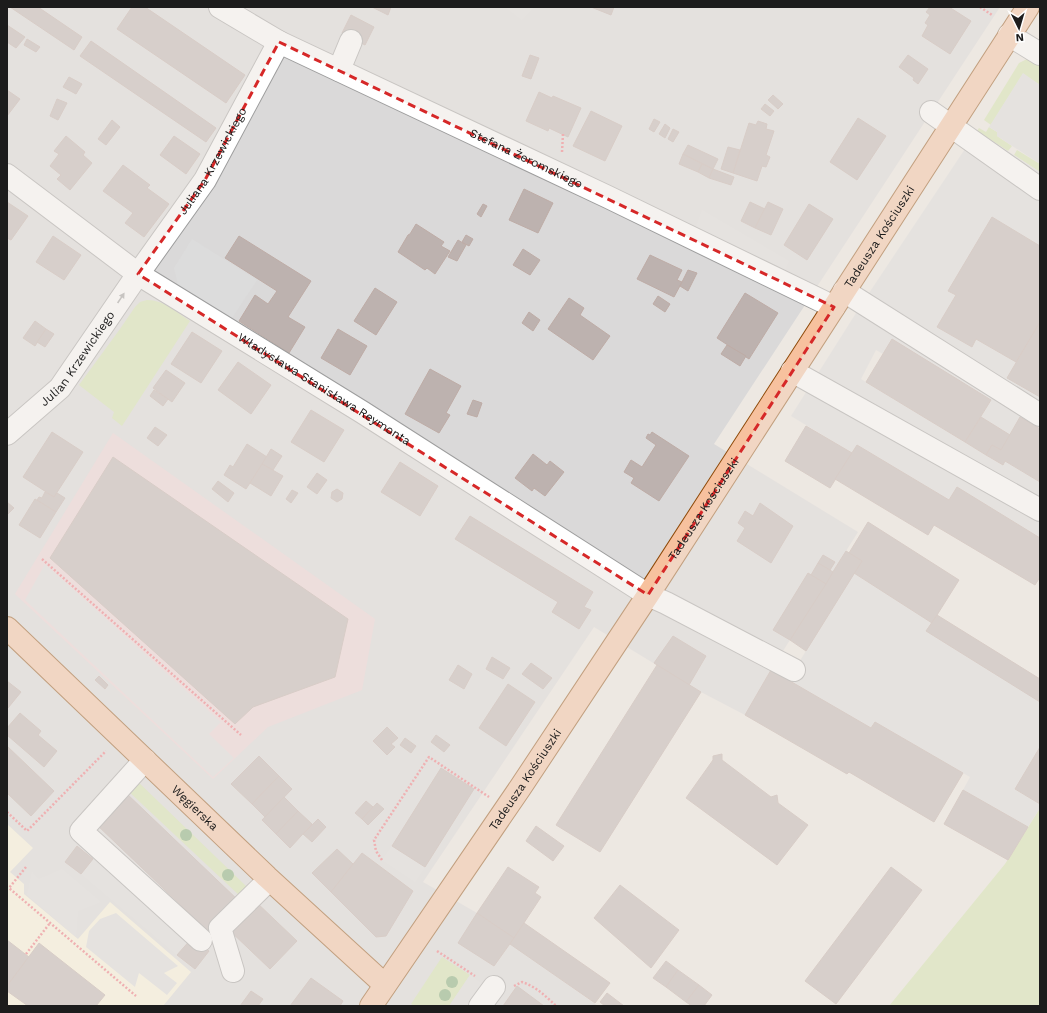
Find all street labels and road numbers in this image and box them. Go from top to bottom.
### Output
street label: Juliana Krzewickiego [176,105,250,217]
street label: Stefana Żeromskiego [468,126,585,191]
street label: Tadeusza Kościuszki [841,183,918,291]
street label: Julian Krzewickiego [37,308,118,409]
street label: Władysława Stanisława Reymonta [235,330,413,448]
street label: Tadeusza Kościuszki [665,455,742,563]
street label: Tadeusza Kościuszki [486,726,564,833]
street label: Węgierska [169,782,221,833]

